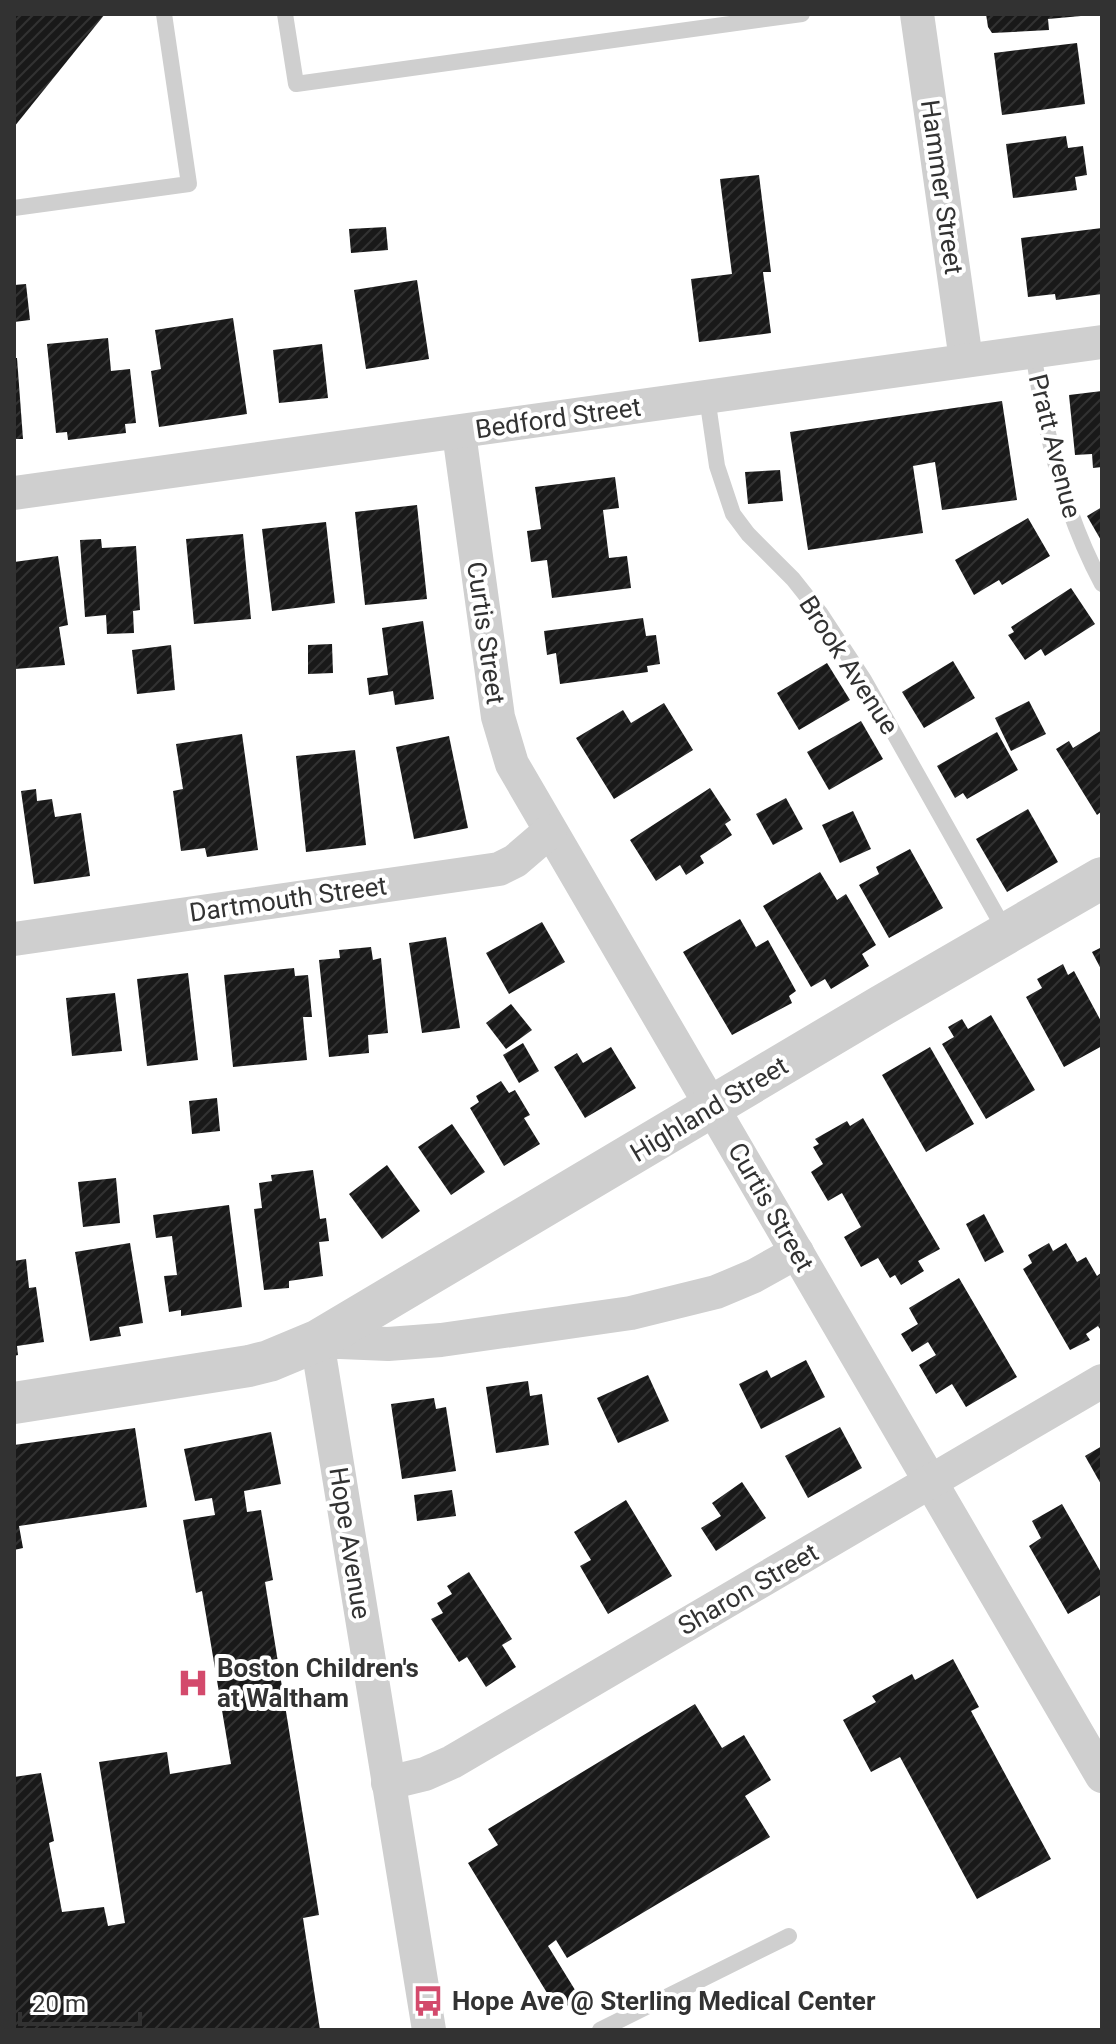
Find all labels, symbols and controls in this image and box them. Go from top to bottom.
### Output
street label: Hammer Street [915,98,969,276]
street label: Pratt Avenue [1023,371,1087,521]
street label: Bedford Street [473,392,643,444]
street label: Curtis Street [461,560,511,706]
street label: Brook Avenue [793,590,905,740]
street label: Dartmouth Street [187,870,389,928]
street label: Highland Street [625,1050,793,1168]
street label: Curtis Street [722,1137,820,1277]
street label: Hope Avenue [323,1465,377,1621]
street label: Sharon Street [673,1537,823,1641]
place label: Boston Children's at Waltham [217,1653,419,1713]
hospital icon: Boston Children's at Waltham [176,1666,210,1700]
scale bar [20,1976,140,2026]
bus stop icon: Hope Ave @ Sterling Medical Center [411,1984,445,2018]
place label: Hope Ave @ Sterling Medical Center [452,1986,876,2016]
text: 20 m [32,1990,86,2018]

